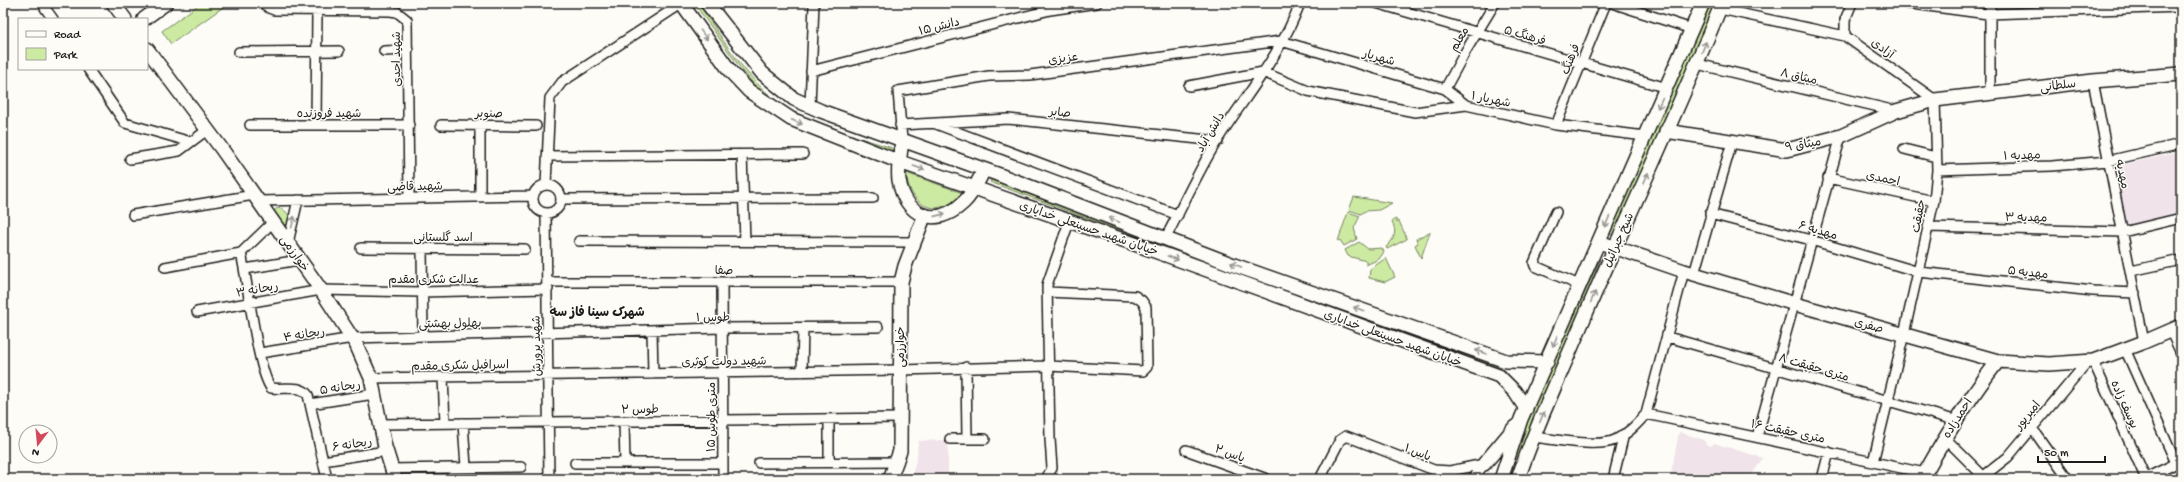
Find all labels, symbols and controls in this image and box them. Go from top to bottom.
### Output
street label: دانش ۱۵ [918,16,961,40]
legend [18,18,148,70]
street label: فرهنگ ۵ [1502,22,1548,50]
street label: معلم [1448,25,1473,55]
text: Road [54,29,81,43]
one-way arrow [700,29,708,40]
street label: شهید احدی [391,31,405,87]
street label: آزادی [1867,36,1898,63]
one-way arrow [1701,41,1709,53]
street label: فرهنگ [1558,42,1584,77]
street label: شهریار [1360,47,1396,70]
text: Park [53,49,79,63]
street label: عزیزی [1048,51,1079,69]
street label: میثاق ۸ [1779,67,1818,89]
street label: سلطانی [2039,78,2077,96]
street label: شهریار ۱ [1470,90,1512,112]
one-way arrow [1656,97,1663,109]
street label: صابر [1047,106,1071,122]
street label: شهید فروزنده [297,108,361,122]
street label: صنوبر [474,108,503,122]
street label: دانش آباد [1193,110,1229,156]
one-way arrow [791,119,803,126]
street label: میثاق ۹ [1784,136,1823,156]
street label: مهدیه ۱ [2003,149,2041,165]
street label: مهدیه [2111,158,2131,190]
one-way arrow [912,165,924,173]
street label: احمدی [1864,170,1901,190]
one-way arrow [1642,173,1650,185]
street label: شهید قاضی [387,181,443,195]
street label: خیابان شهید حسینعلی خدایاری [1017,199,1160,260]
street label: حقیقت [1910,199,1930,234]
one-way arrow [933,210,946,218]
street label: شیخ جبرائیل [1601,211,1638,270]
street label: مهدیه ۳ [2005,212,2047,226]
one-way arrow [290,215,297,228]
one-way arrow [1109,215,1121,223]
one-way arrow [1603,216,1610,228]
street label: مهدیه ۶ [1796,219,1839,244]
street label: اسد گلستانی [413,230,473,246]
street label: خوارزمی [276,233,312,275]
one-way arrow [1167,254,1179,262]
one-way arrow [1230,261,1242,269]
street label: صفا [715,265,733,279]
street label: مهدیه ۵ [2007,265,2049,283]
street label: عدالت شکری مقدم [388,274,480,288]
street label: ریحانه ۳ [235,280,280,302]
one-way arrow [1590,291,1597,303]
district label: شهرک سینا فاز سه [550,304,645,321]
one-way arrow [1353,304,1365,312]
street label: خیابان شهید حسینعلی خدایاری [1322,307,1463,371]
street label: طوس ۱ [696,312,730,326]
street label: شهید پرورش [530,315,546,377]
street label: صفری [1852,316,1885,338]
street label: بهلول بهشتی [419,317,482,333]
street label: ریحانه ۴ [282,326,326,346]
street label: خوارزمی [894,326,909,368]
one-way arrow [1551,335,1559,347]
one-way arrow [1475,348,1488,355]
street label: ۸ متری حقیقت [1777,352,1850,386]
street label: شهید دولت کوثری [681,355,767,371]
street label: اسرافیل شکری مقدم [411,359,509,375]
street label: یوسف زاده [2106,378,2140,431]
street label: ریحانه ۵ [319,379,362,399]
street label: ۱۵ متری طوس [706,382,720,452]
street label: احمدزاده [1941,396,1977,442]
street label: امیرپور [2012,399,2045,434]
street label: طوس ۲ [621,404,659,418]
one-way arrow [1538,411,1546,423]
street label: ۱۶ متری حقیقت [1749,417,1826,448]
north arrow [18,424,58,464]
street label: ریحانه ۶ [331,435,373,456]
scale bar [2038,438,2105,464]
street label: یاس ۱ [1402,442,1433,465]
street label: یاس ۲ [1212,443,1246,467]
text: N [31,445,41,458]
text: 50 m [2044,447,2069,461]

